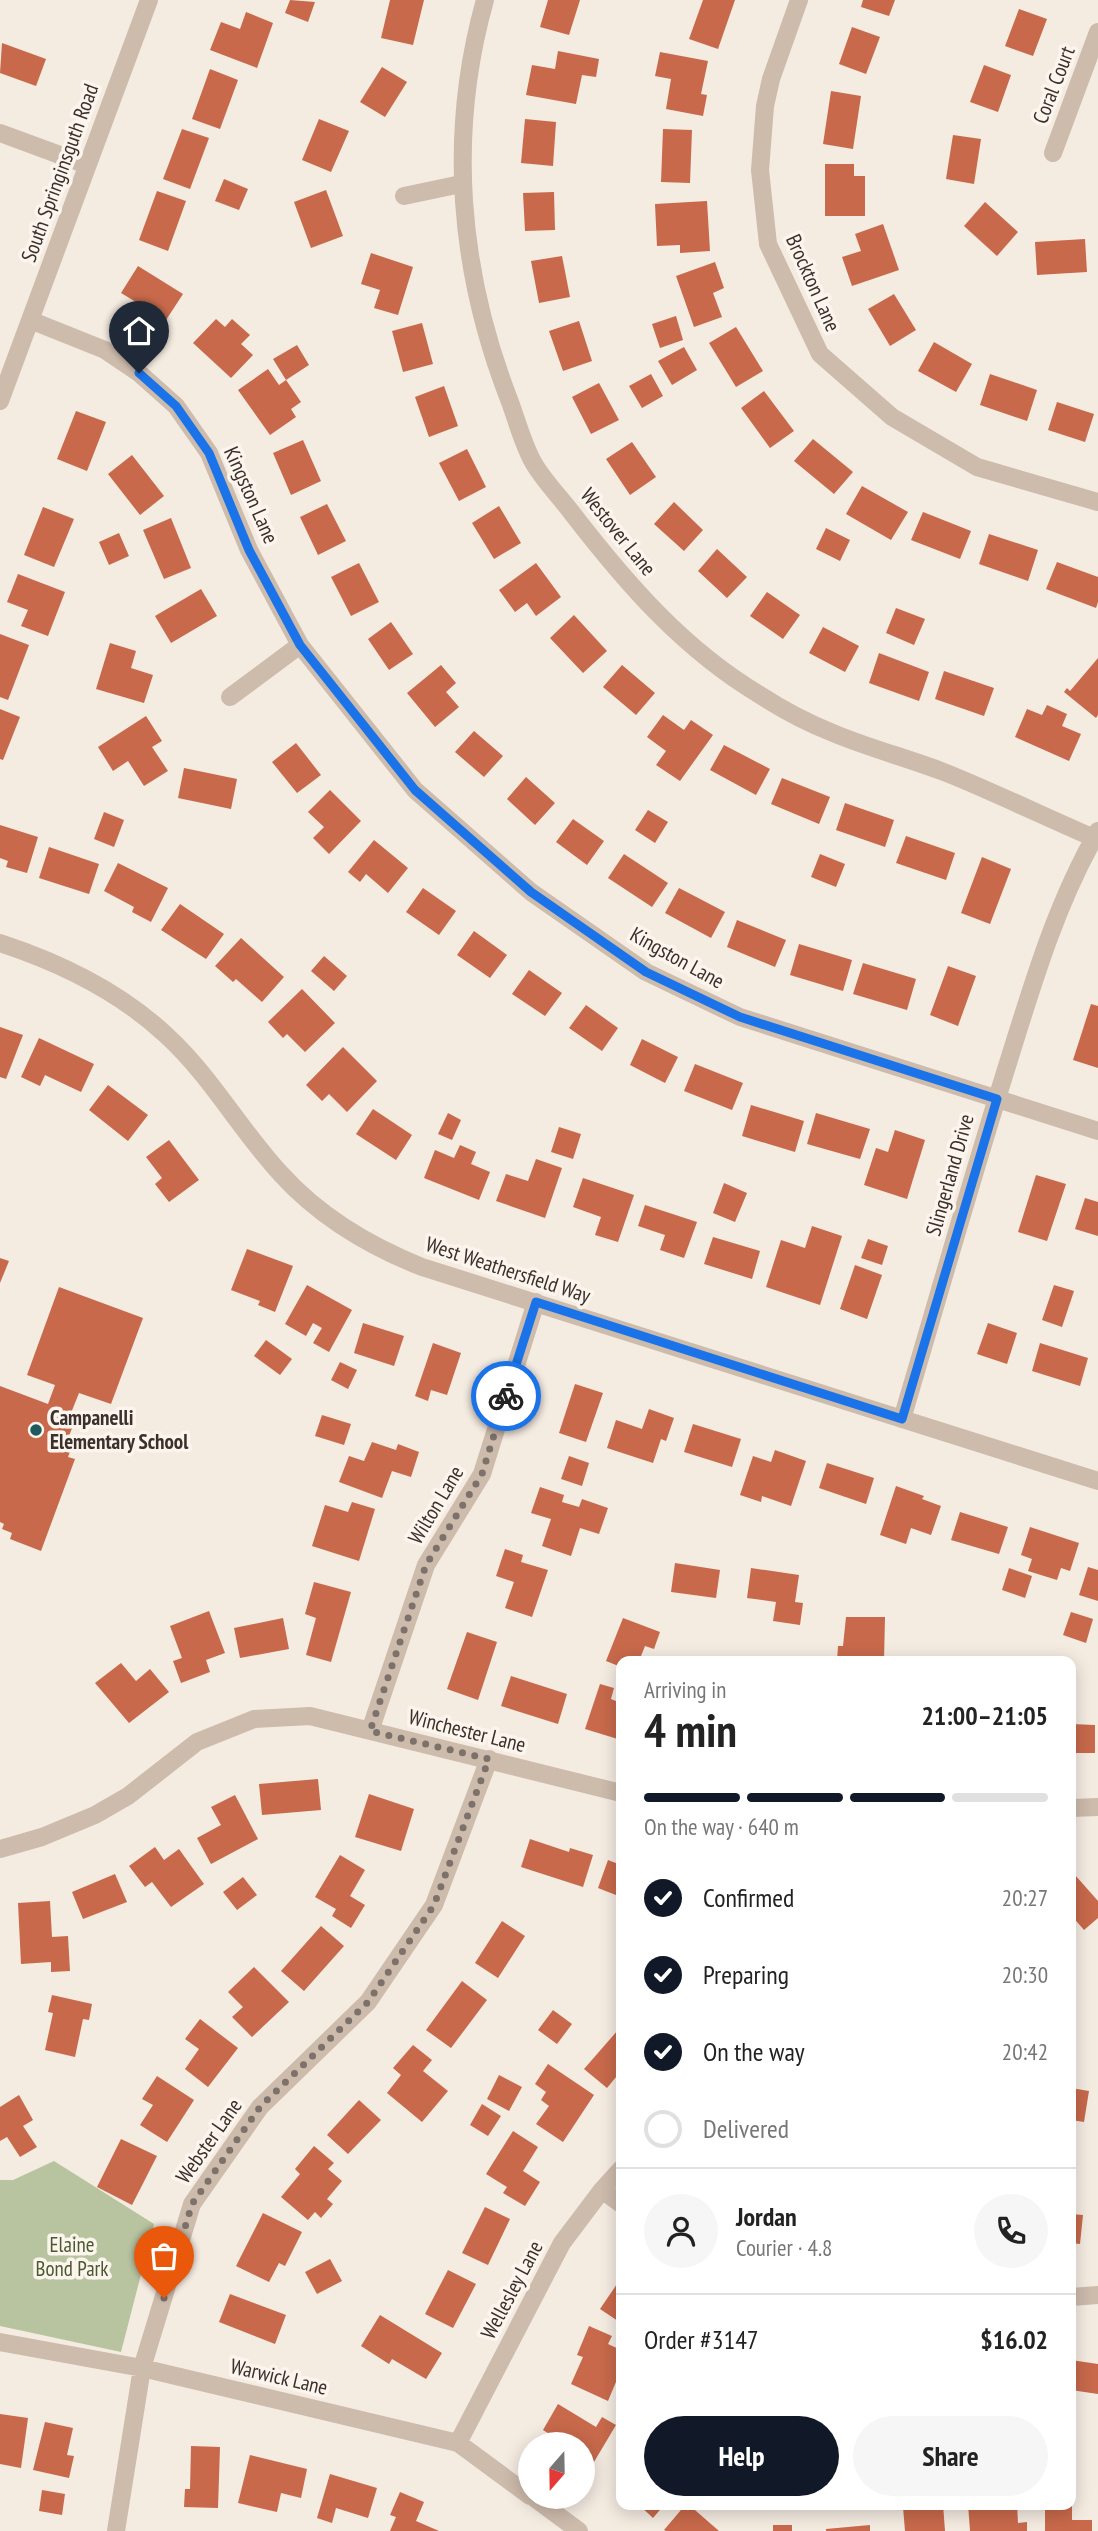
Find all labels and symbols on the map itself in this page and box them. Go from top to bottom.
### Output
street label: Coral Court [1026,42,1081,127]
street label: South Springinsguth Road [15,80,104,266]
street label: Brockton Lane [780,230,847,336]
pin [109,301,169,373]
street label: Kingston Lane [218,442,285,548]
street label: Westover Lane [575,482,662,581]
street label: Kingston Lane [625,921,729,994]
street label: Slingerland Drive [919,1111,980,1239]
street label: West Weathersfield Way [422,1230,594,1309]
courier [471,1361,541,1431]
place label: Campanelli Elementary School [50,1404,189,1455]
marker: Campanelli Elementary School [28,1422,44,1438]
street label: Wilton Lane [402,1461,469,1549]
street label: Winchester Lane [406,1703,528,1758]
street label: Webster Lane [170,2093,248,2188]
pin [134,2226,194,2298]
park label: Elaine Bond Park [36,2231,108,2282]
street label: Wellesley Lane [474,2236,549,2343]
street label: Warwick Lane [228,2352,330,2401]
north arrow [518,2432,595,2510]

